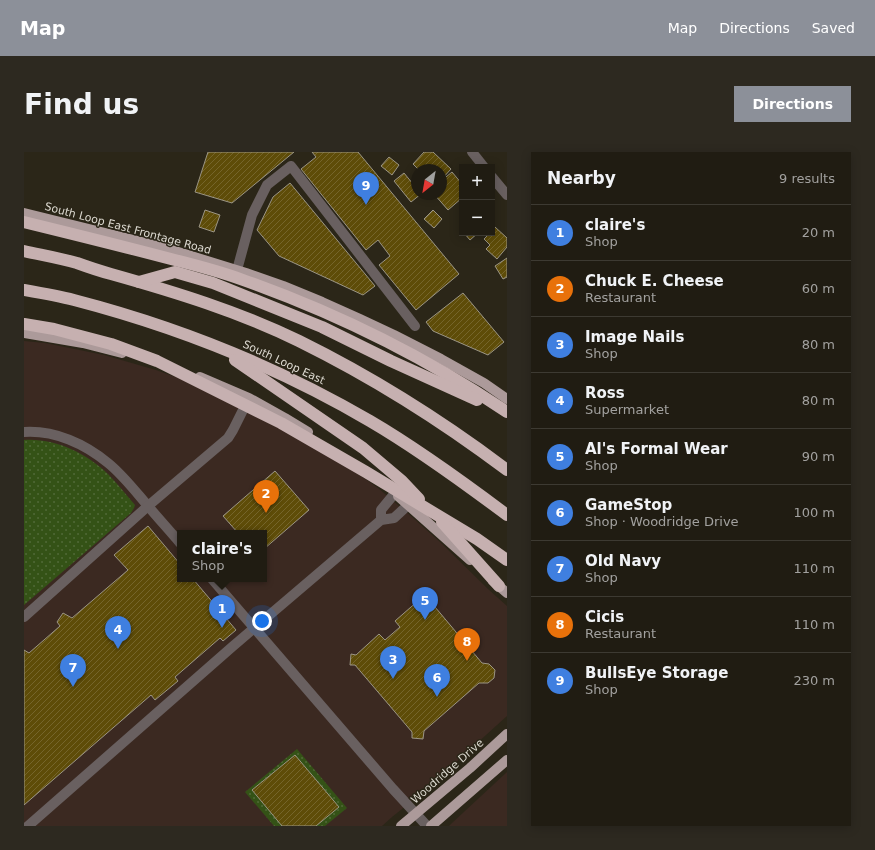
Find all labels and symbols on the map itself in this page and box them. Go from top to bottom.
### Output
north arrow [411,164,447,200]
pin: 9 [353,172,379,205]
street label: South Loop East Frontage Road [43,200,213,257]
street label: South Loop East [241,338,328,387]
pin: 2 [253,480,279,513]
pin: 5 [412,587,438,620]
pin: 1 [209,595,235,628]
your location [252,611,272,631]
pin: 4 [105,616,131,649]
pin: 8 [454,628,480,661]
pin: 3 [380,646,406,679]
pin: 7 [60,654,86,687]
pin: 6 [424,664,450,697]
street label: Woodridge Drive [408,736,486,806]

